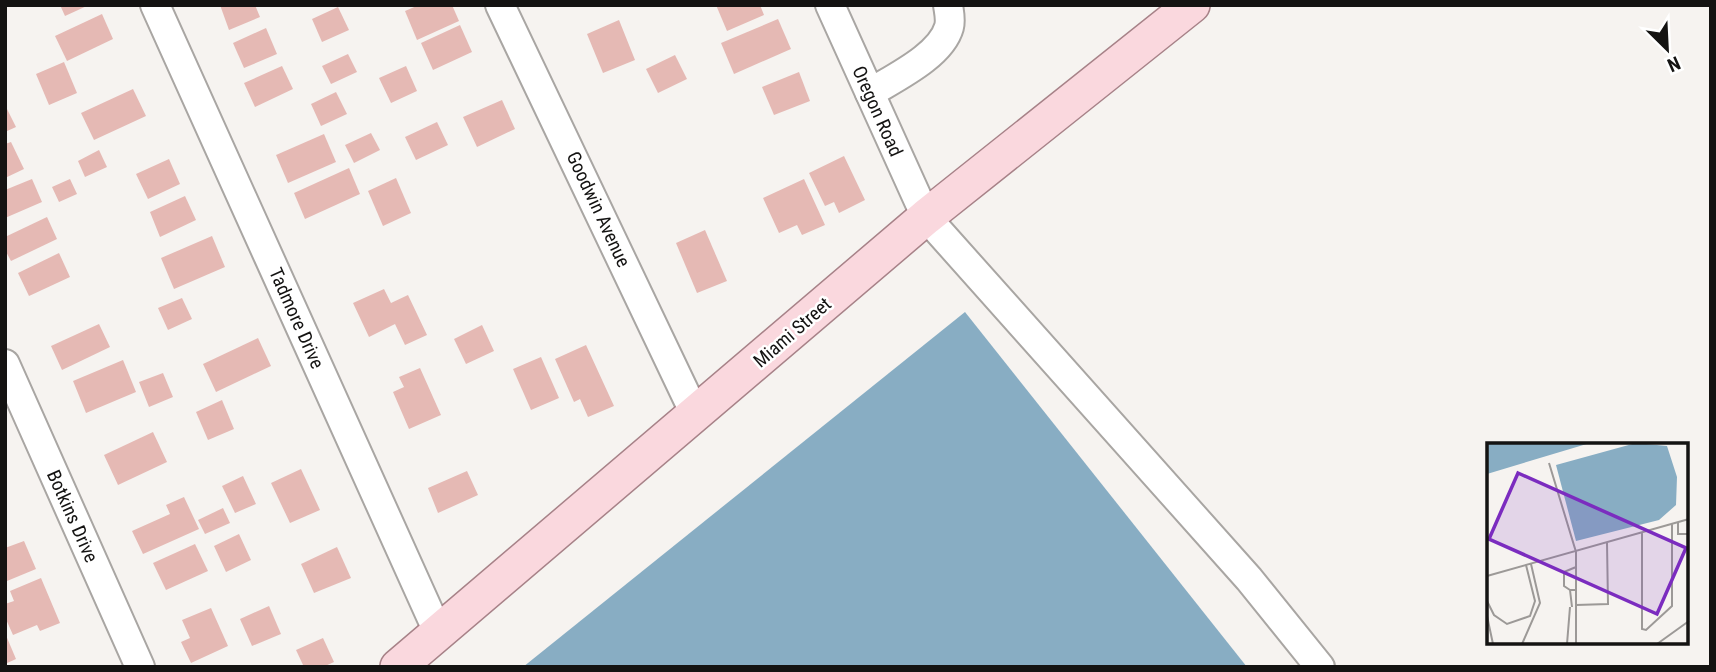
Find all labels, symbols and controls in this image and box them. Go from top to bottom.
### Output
north arrow [1632,14,1702,84]
text: N [1664,51,1684,77]
street label: Oregon Road [847,62,908,160]
street label: Goodwin Avenue [562,148,635,271]
street label: Tadmore Drive [264,264,329,372]
street label: Miami Street [749,292,836,372]
inset map [1487,443,1688,644]
street label: Botkins Drive [42,466,103,566]

